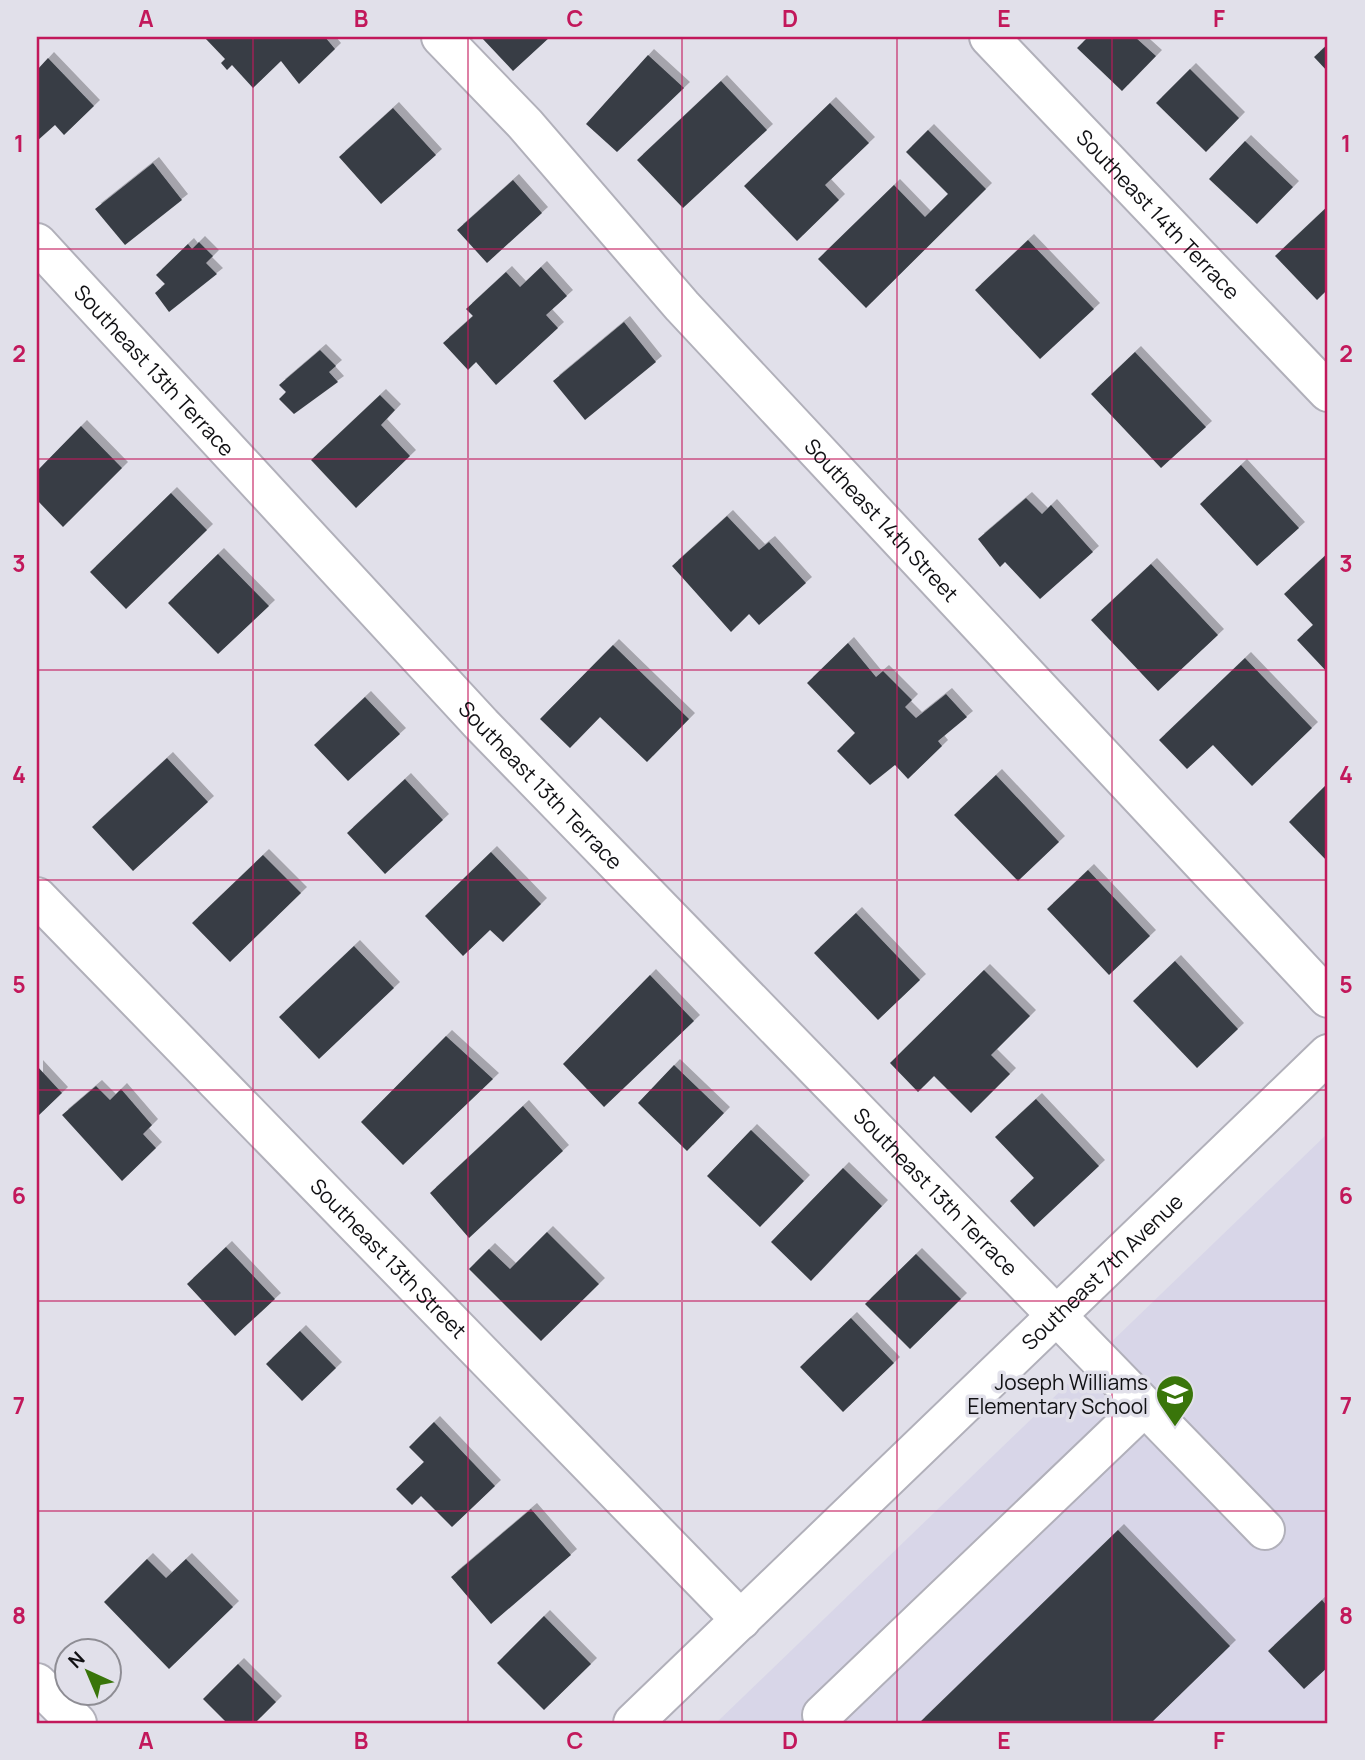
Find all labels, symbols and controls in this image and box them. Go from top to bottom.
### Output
text: A [138,2,154,34]
text: B [354,2,368,34]
text: C [567,2,584,34]
text: D [782,2,798,34]
text: E [997,2,1011,34]
text: F [1213,2,1225,34]
street label: Southeast 14th Terrace [1070,123,1246,305]
text: 1 [14,127,24,159]
text: 1 [1341,127,1351,159]
street label: Southeast 13th Terrace [68,278,241,462]
text: 2 [12,337,26,369]
text: 2 [1339,337,1353,369]
street label: Southeast 14th Street [799,432,965,608]
text: 3 [12,547,26,579]
text: 3 [1339,547,1353,579]
street label: Southeast 13th Terrace [453,695,629,875]
text: 4 [12,758,26,790]
text: 4 [1339,758,1353,790]
text: 5 [12,968,26,1000]
text: 5 [1339,968,1353,1000]
street label: Southeast 13th Terrace [848,1102,1024,1282]
street label: Southeast 13th Street [304,1172,473,1344]
text: 6 [12,1179,26,1211]
text: 6 [1339,1179,1353,1211]
street label: Southeast 7th Avenue [1015,1187,1189,1356]
place label: Joseph Williams Elementary School [967,1368,1148,1420]
school or university icon: Joseph Williams Elementary School [1154,1373,1196,1428]
text: 7 [13,1389,25,1421]
text: 7 [1340,1389,1352,1421]
text: 8 [12,1599,26,1631]
text: 8 [1339,1599,1353,1631]
north arrow [52,1638,122,1708]
text: N [62,1646,90,1674]
text: A [138,1724,154,1756]
text: B [354,1724,368,1756]
text: C [567,1724,584,1756]
text: D [782,1724,798,1756]
text: E [997,1724,1011,1756]
text: F [1213,1724,1225,1756]

